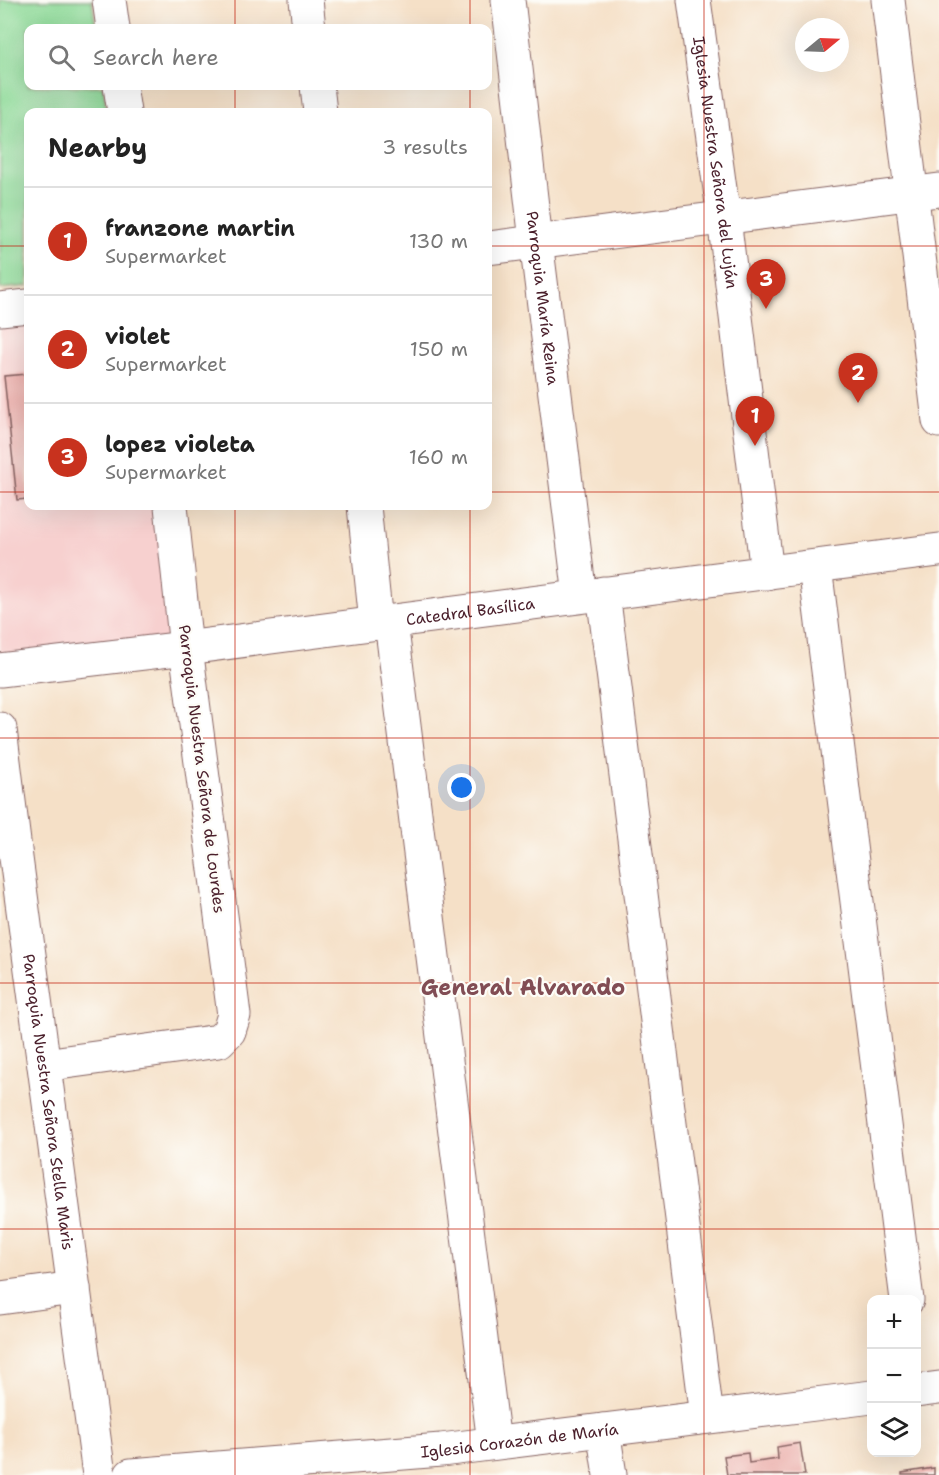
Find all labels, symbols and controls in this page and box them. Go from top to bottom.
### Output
north arrow [795,18,849,72]
search box [24,24,492,90]
street label: Iglesia Nuestra Señora del Luján [689,35,743,290]
icon: search [45,41,78,74]
text: Search here [93,43,219,72]
text: Nearby [48,130,147,165]
text: 3 results [382,134,468,160]
street label: Parroquia María Reina [522,210,564,386]
text: franzone martin [105,214,295,243]
text: 1 [63,228,72,254]
text: 130 m [409,228,468,254]
text: Supermarket [105,243,227,269]
pin: 3 [746,260,786,309]
text: violet [105,322,170,351]
text: 2 [61,336,75,362]
text: 150 m [410,336,468,362]
text: Supermarket [105,351,227,377]
pin: 2 [838,354,878,403]
pin: 1 [736,396,774,446]
text: lopez violeta [105,430,255,459]
text: 3 [61,444,75,470]
text: 160 m [409,444,468,470]
text: Supermarket [105,459,227,485]
street label: Catedral Basílica [405,592,536,630]
street label: Parroquia Nuestra Señora de Lourdes [174,624,230,914]
your location [447,773,476,802]
street label: Parroquia Nuestra Señora Stella Maris [18,952,79,1251]
district label: General Alvarado [421,973,625,1002]
map controls [867,1295,921,1457]
button: + [867,1295,921,1349]
button: − [867,1349,921,1403]
button: layers [867,1403,921,1457]
street label: Iglesia Corazón de María [420,1418,619,1462]

